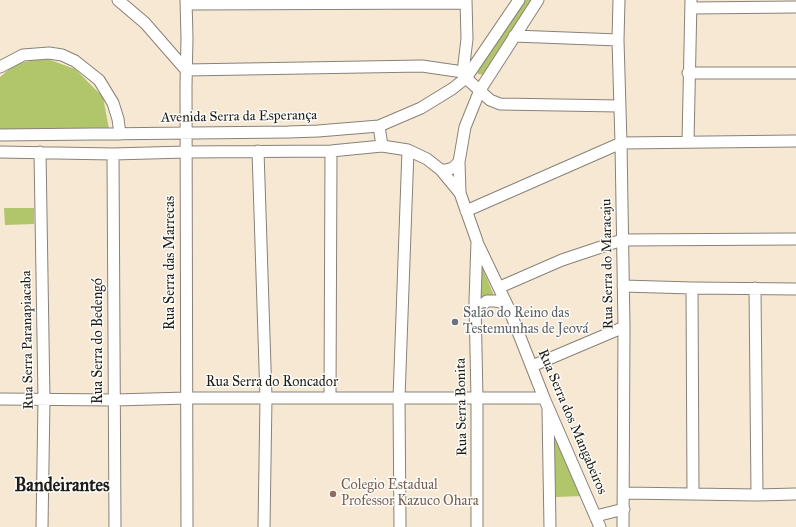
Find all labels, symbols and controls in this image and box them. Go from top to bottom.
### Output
street label: Avenida Serra da Esperança [161,107,317,127]
street label: Rua Serra das Marrecas [163,196,179,330]
street label: Rua Serra do Maracaju [598,198,618,330]
street label: Rua Serra Paranapiacaba [18,270,38,410]
street label: Rua Serra do Bedengó [91,278,107,404]
place label: Salão do Reino das Testemunhas de Jeová [463,306,588,338]
marker: Salão do Reino das Testemunhas de Jeová [450,317,460,327]
street label: Rua Serra dos Mangabeiros [534,347,610,497]
street label: Rua Serra Bonita [453,358,471,456]
street label: Rua Serra do Roncador [206,375,338,391]
district label: Bandeirantes [14,476,110,498]
place label: Colegio Estadual Professor Kazuco Ohara [341,478,479,510]
marker: Colegio Estadual Professor Kazuco Ohara [328,489,338,499]

